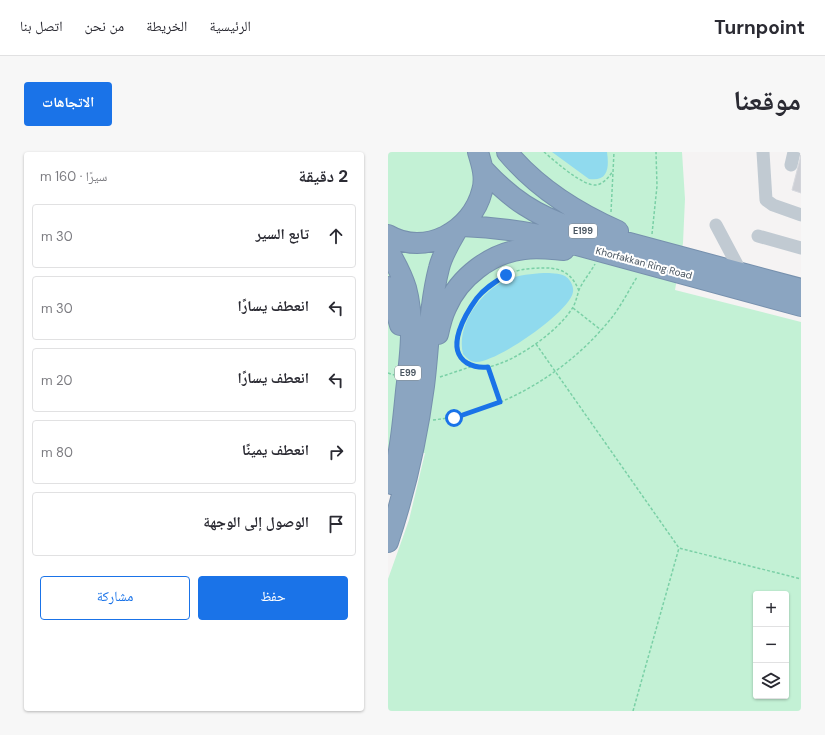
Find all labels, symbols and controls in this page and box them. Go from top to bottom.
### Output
text: Turnpoint [714,15,805,40]
text: اتصل بنا [20,17,63,35]
text: من نحن [85,17,124,35]
text: الخريطة [146,17,187,35]
text: الرئيسية [209,17,251,35]
button: الاتجاهات [24,82,112,126]
text: موقعنا [733,82,801,119]
text: 2 دقيقة [298,165,348,187]
text: سيرًا · 160 m [40,168,107,185]
text: تابع السير [255,224,309,244]
road number: E199 [569,224,597,238]
icon: ahead [325,225,347,247]
text: 30 m [41,228,73,245]
street label: Khorfakkan Ring Road [594,244,694,282]
route end [497,266,515,284]
text: انعطف يسارًا [237,296,309,316]
icon: left [325,297,347,319]
text: 30 m [41,300,73,317]
road number: E99 [395,366,421,380]
text: انعطف يسارًا [237,368,309,388]
icon: left [325,369,347,391]
text: 20 m [41,372,72,389]
route start [445,409,463,427]
text: انعطف يمينًا [242,440,309,460]
icon: right [325,441,347,463]
text: 80 m [41,444,73,461]
text: الوصول إلى الوجهة [203,512,309,532]
icon: arrive [325,513,347,535]
button: مشاركة [40,576,190,620]
button: حفظ [198,576,348,620]
map controls [753,591,789,699]
button: + [753,591,789,627]
button: − [753,627,789,663]
button: layers [753,663,789,699]

